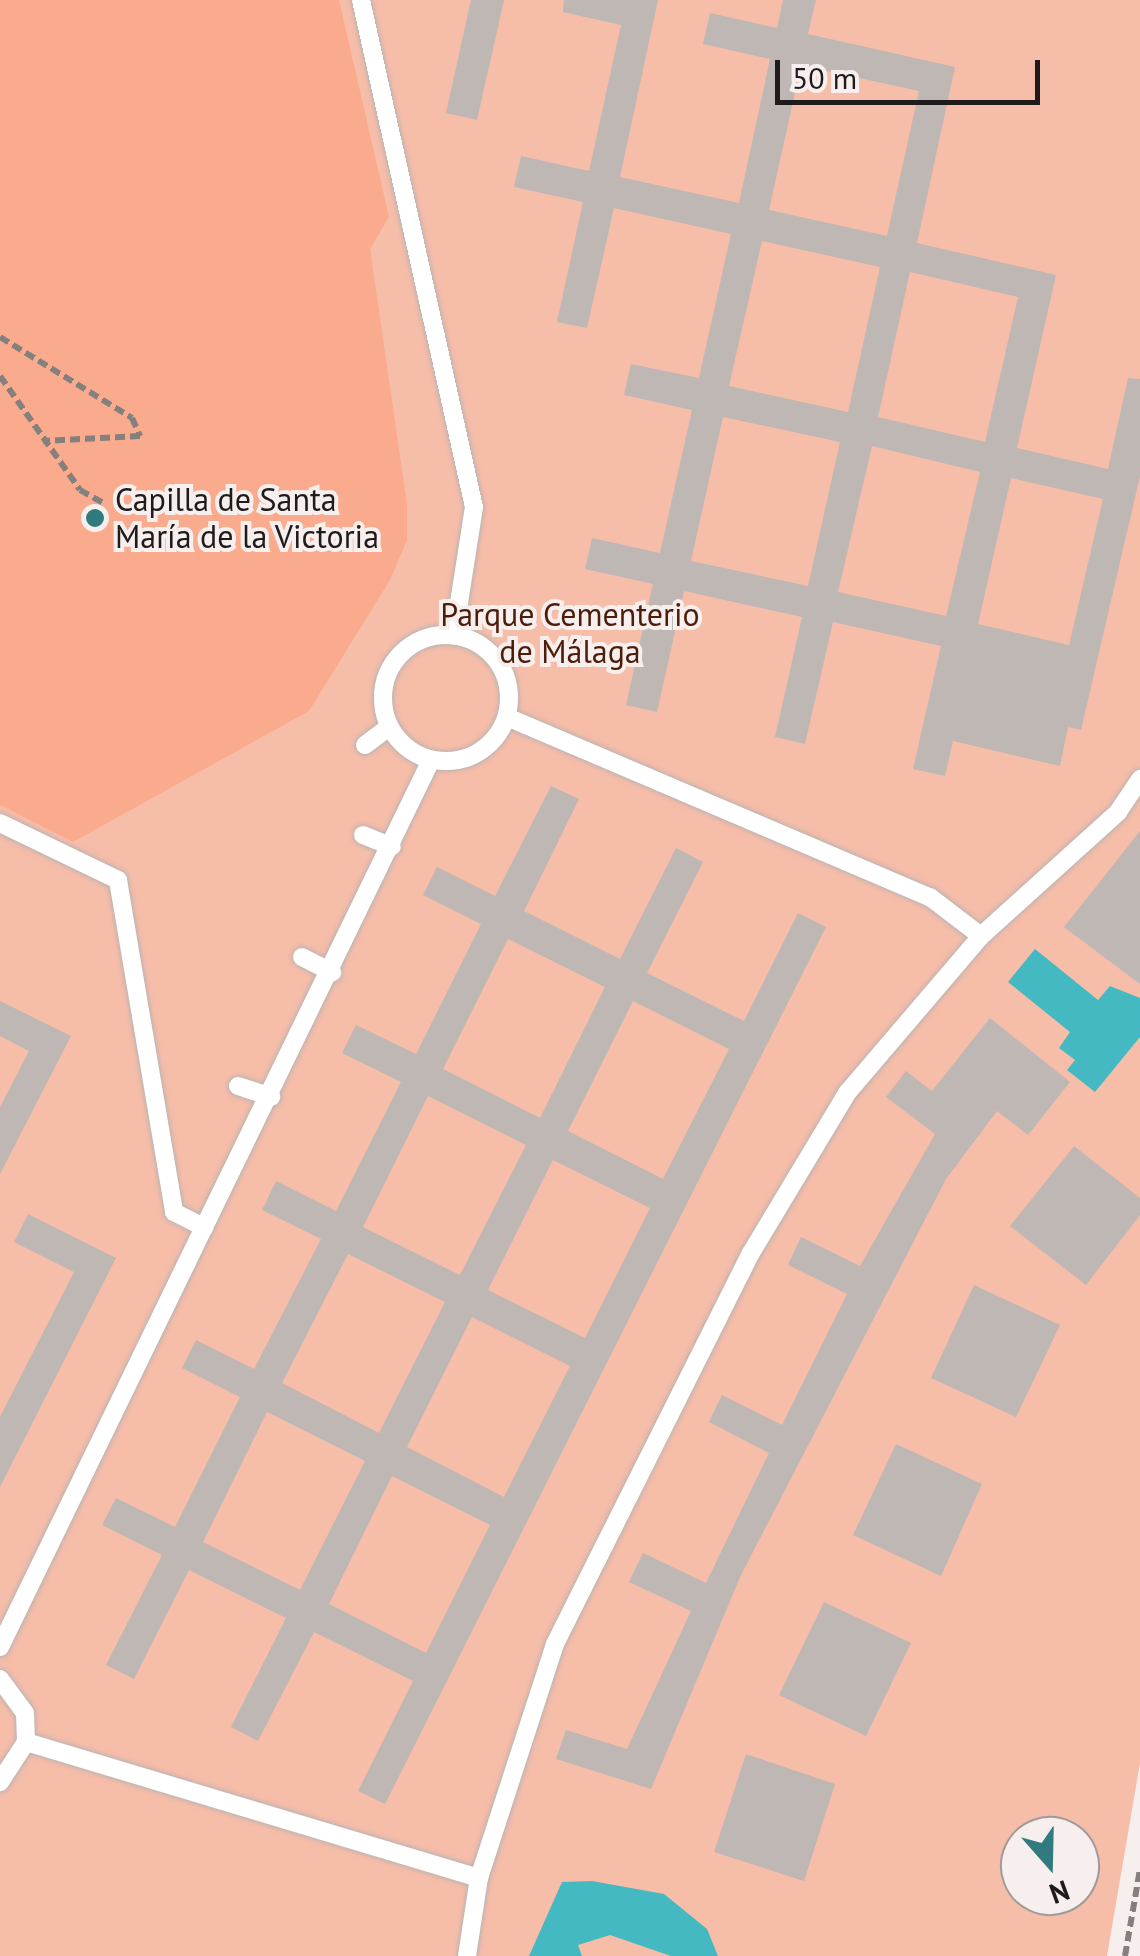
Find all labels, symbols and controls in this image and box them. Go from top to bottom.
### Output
scale bar [780,40,1045,102]
text: 50 m [792,58,857,97]
place label: Capilla de Santa María de la Victoria [115,481,380,556]
marker: Capilla de Santa María de la Victoria [84,507,106,529]
park label: Parque Cementerio de Málaga [440,596,700,671]
north arrow [1000,1816,1100,1916]
text: N [1045,1872,1075,1913]

